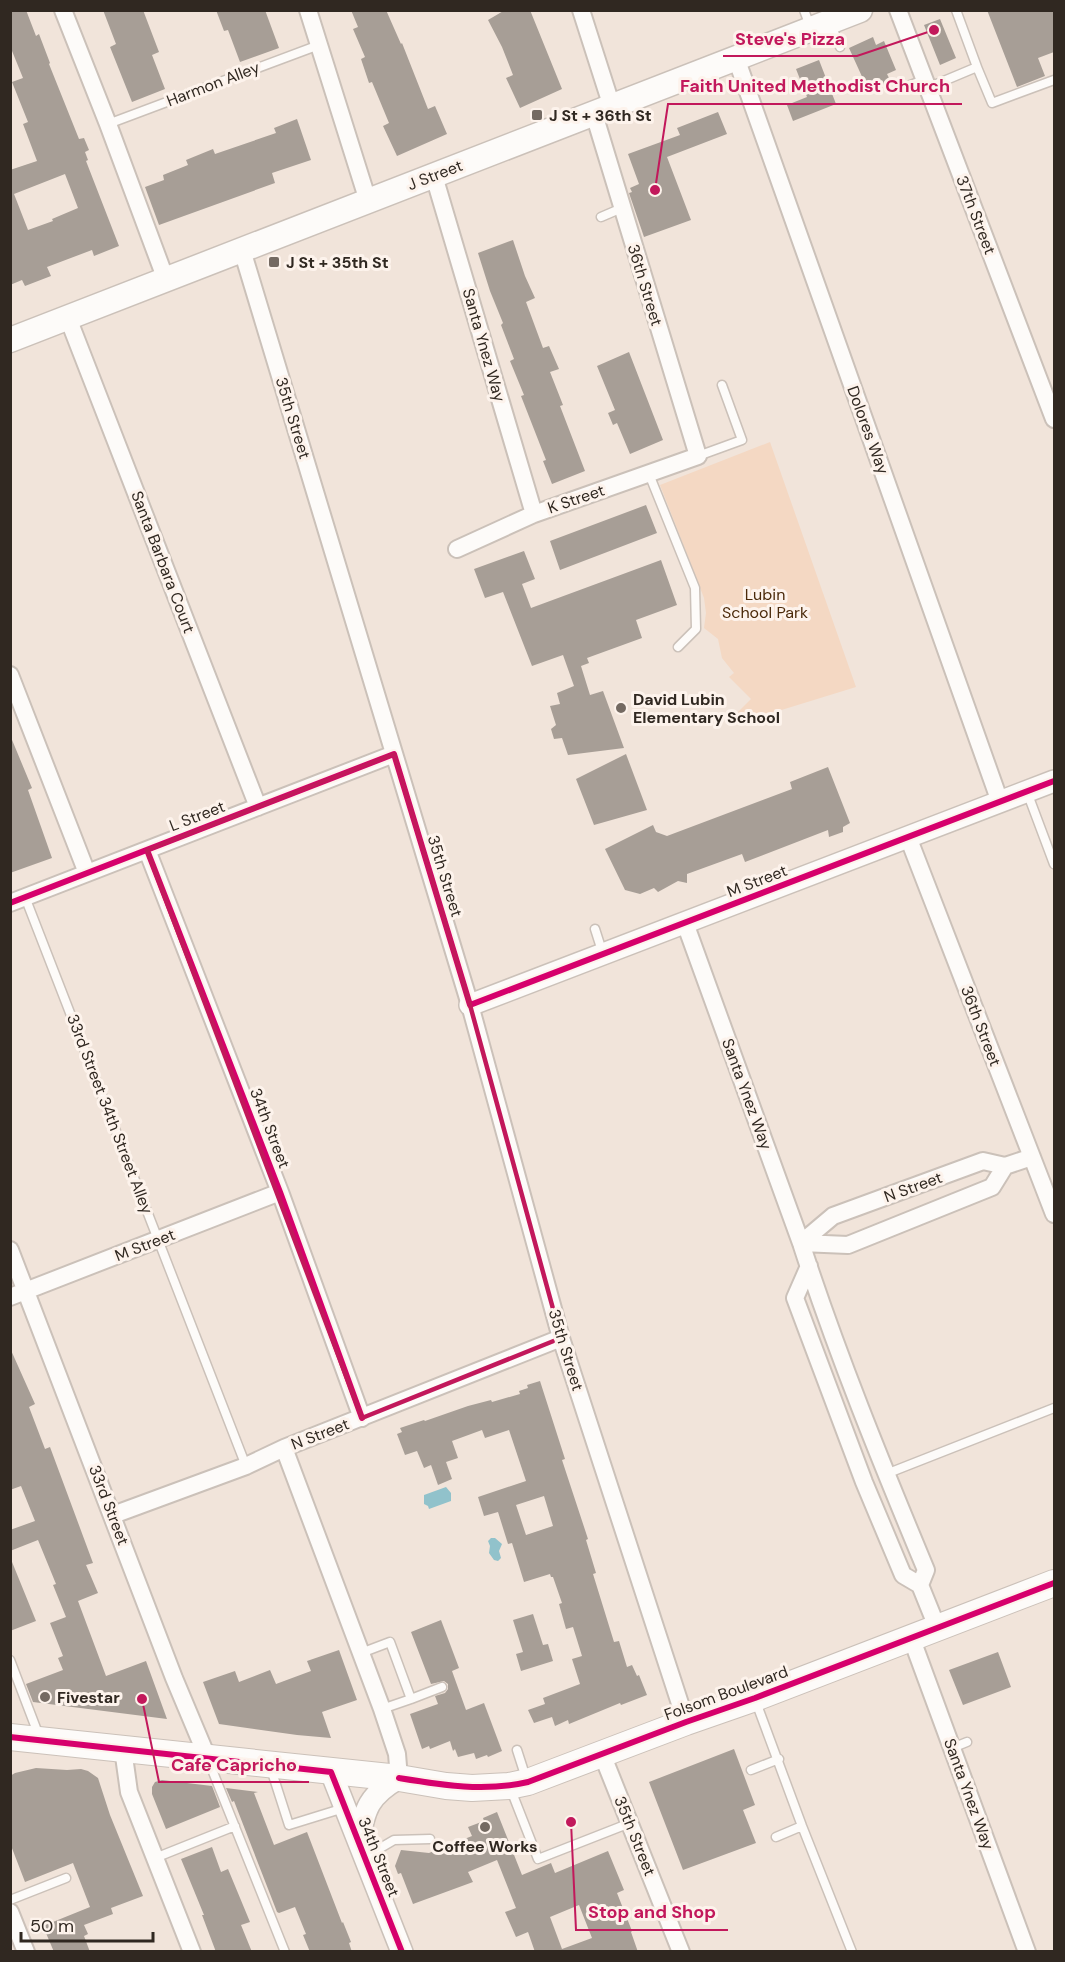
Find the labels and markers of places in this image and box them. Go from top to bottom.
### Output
callout: Steve's Pizza [723,20,857,56]
callout: Faith United Methodist Church [668,68,962,104]
place label: J St + 36th St [549,105,652,126]
marker: J St + 36th St [530,108,544,122]
place label: J St + 35th St [286,252,389,273]
marker: J St + 35th St [267,255,281,269]
place label: David Lubin Elementary School [633,689,780,728]
marker: David Lubin Elementary School [614,701,628,715]
place label: Fivestar [57,1687,120,1708]
marker: Fivestar [38,1690,52,1704]
callout: Cafe Capricho [159,1746,309,1782]
marker: Coffee Works [478,1820,492,1834]
place label: Coffee Works [432,1836,538,1857]
callout: Stop and Shop [576,1894,728,1930]

